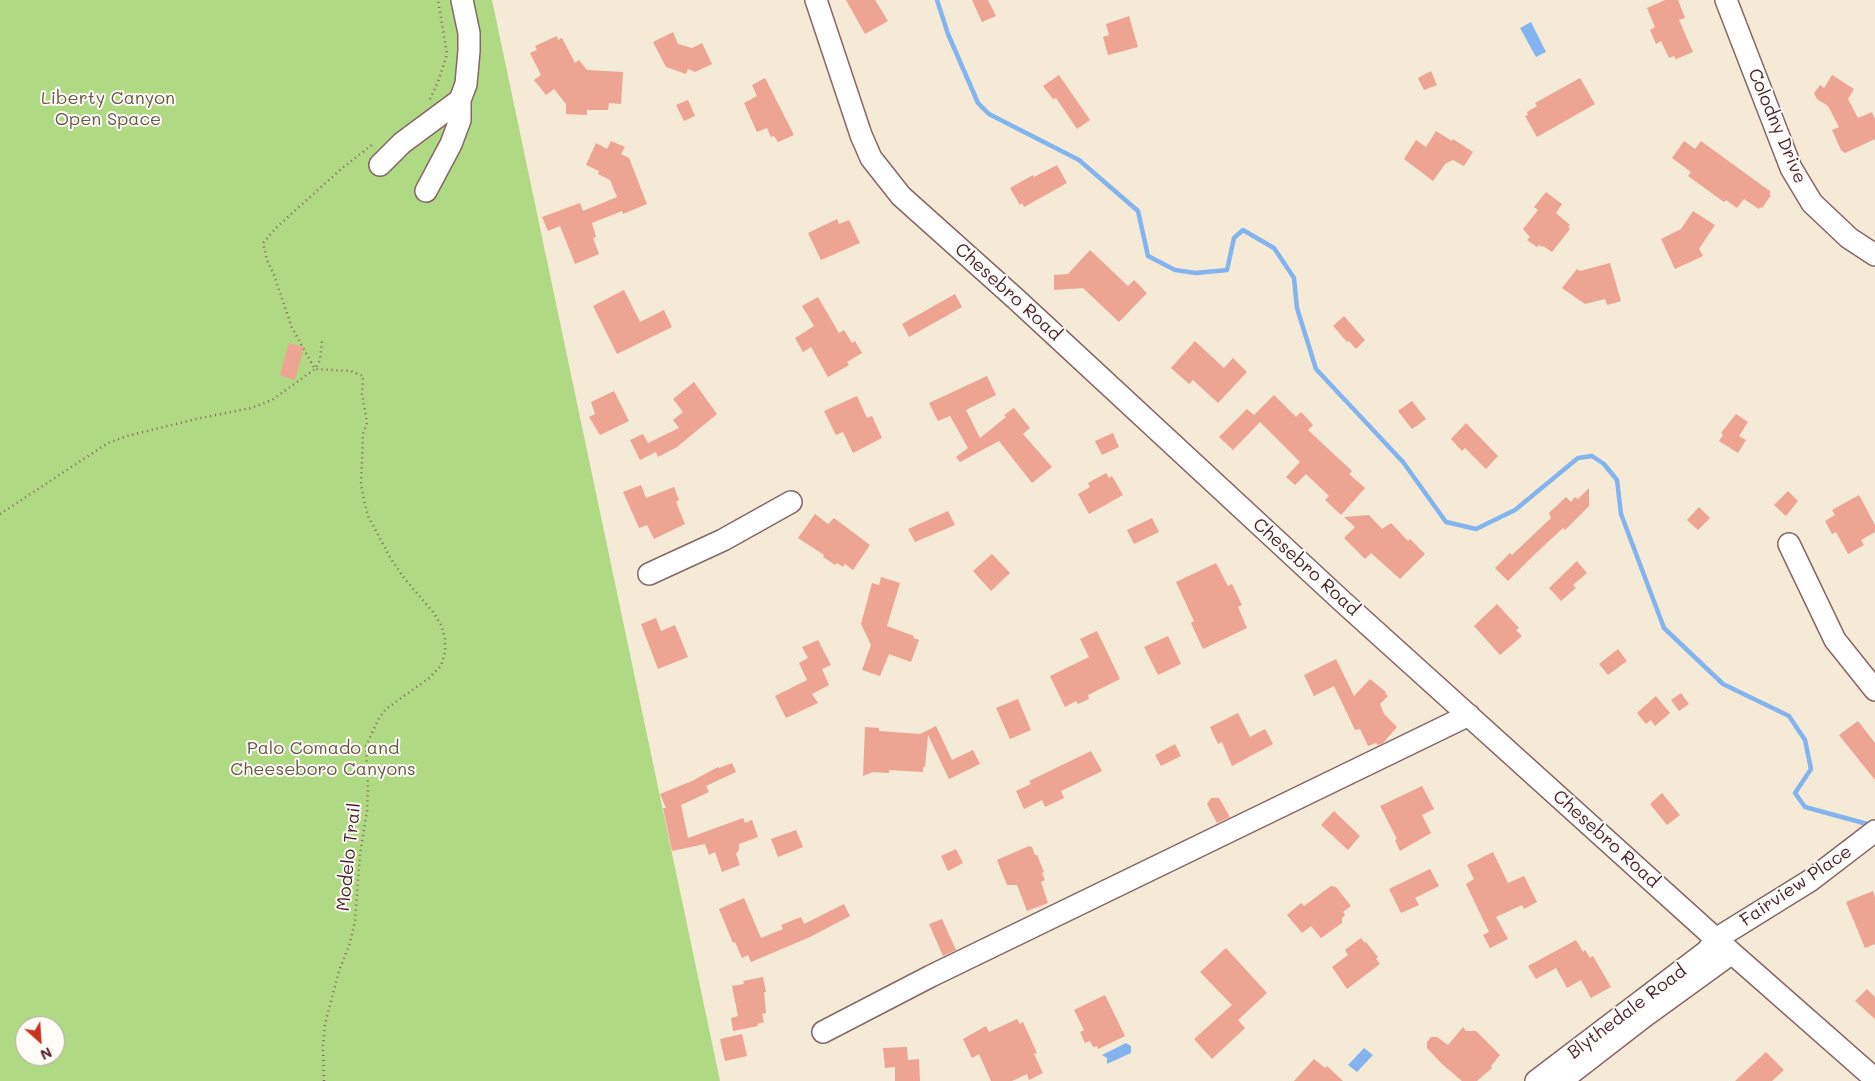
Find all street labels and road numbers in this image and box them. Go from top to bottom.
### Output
street label: Colodny Drive [1743,65,1811,187]
street label: Chesebro Road [950,239,1066,345]
street label: Chesebro Road [1248,514,1364,620]
street label: Chesebro Road [1548,786,1664,892]
street label: Modelo Trail [333,802,365,912]
street label: Fairview Place [1736,841,1856,931]
street label: Blythedale Road [1563,960,1691,1064]

